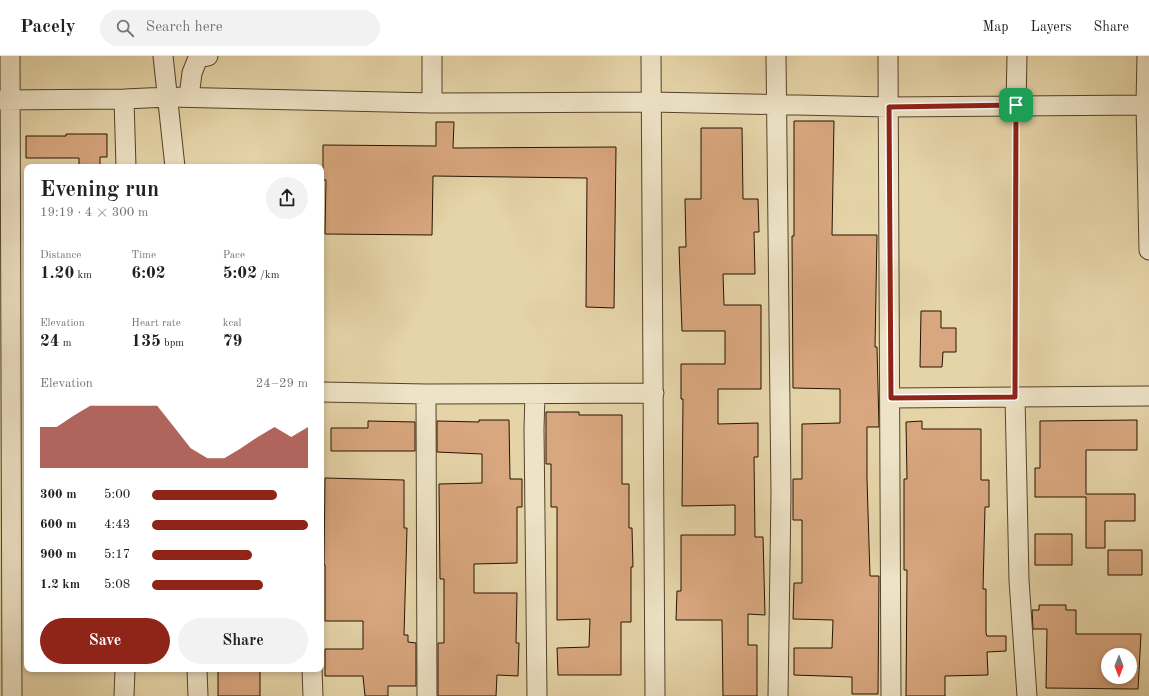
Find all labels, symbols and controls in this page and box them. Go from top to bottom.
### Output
search box [100,10,380,46]
icon: search [114,17,136,39]
text: Pacely [20,18,76,37]
text: Search here [146,20,223,35]
text: Map [983,20,1009,34]
text: Layers [1031,20,1072,34]
text: Share [1094,20,1129,34]
pin [999,88,1033,122]
icon: arrive [1005,94,1027,116]
button: share [266,177,308,219]
text: Evening run [40,179,159,201]
text: 19:19 · 4 × 300 m [40,206,148,219]
text: Distance [40,250,81,261]
text: Time [131,250,156,261]
text: Pace [223,250,245,261]
text: 1.20 [40,265,74,282]
text: 6:02 [131,265,166,282]
text: 5:02 [223,265,257,282]
text: km [74,270,92,281]
text: /km [257,270,279,281]
text: Elevation [40,318,85,329]
text: Heart rate [131,318,181,329]
text: kcal [223,318,242,329]
text: 24 [40,333,60,350]
text: 135 [131,333,161,350]
text: 79 [223,333,242,350]
text: m [60,338,72,349]
text: bpm [161,338,184,349]
text: Elevation [40,377,93,390]
text: 24–29 m [256,377,308,390]
text: 300 m [40,488,77,501]
text: 5:00 [104,488,130,501]
text: 600 m [40,518,77,531]
text: 4:43 [104,518,130,531]
text: 900 m [40,548,77,561]
text: 5:17 [104,548,130,561]
text: 1.2 km [40,578,80,591]
text: 5:08 [104,578,130,591]
button: Save [40,618,170,664]
button: Share [178,618,308,664]
north arrow [1101,648,1137,684]
map controls [1101,648,1137,684]

